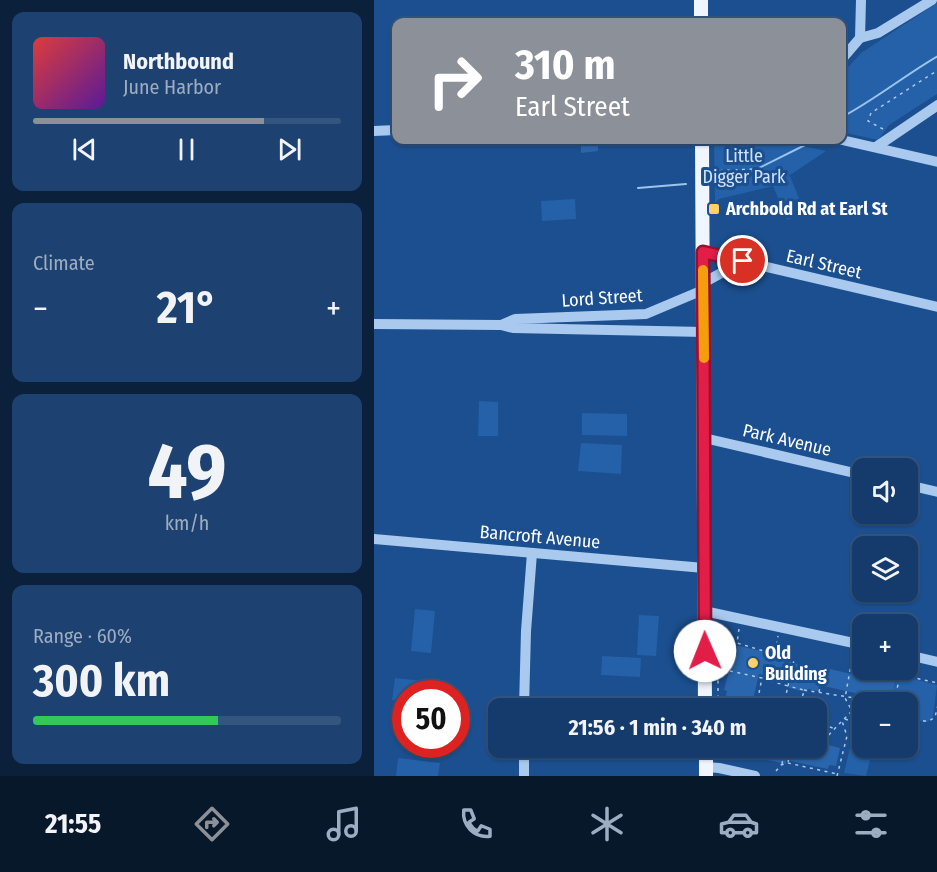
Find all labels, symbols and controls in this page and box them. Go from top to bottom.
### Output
text: 310 m [515,40,616,90]
icon: right [416,42,494,120]
text: Northbound [123,48,234,75]
text: June Harbor [123,75,221,99]
text: Earl Street [515,91,630,123]
icon: previous [68,133,101,166]
icon: pause [170,133,203,166]
icon: next [273,133,306,166]
park label: Little Digger Park [703,145,786,188]
place label: Archbold Rd at Earl St [725,198,888,220]
marker: Archbold Rd at Earl St [707,202,721,216]
pin [717,235,768,286]
icon: arrive [726,244,759,277]
street label: Earl Street [784,245,864,283]
text: Climate [33,251,95,275]
text: 21° [157,281,217,335]
street label: Lord Street [561,284,643,312]
text: − [33,289,48,329]
text: + [326,289,341,329]
street label: Park Avenue [741,419,834,461]
text: 49 [147,425,227,519]
map controls [852,458,918,758]
button: sound [852,458,918,524]
text: km/h [165,511,209,535]
street label: Bancroft Avenue [479,521,601,553]
button: layers [852,536,918,602]
button: + [852,614,918,680]
position arrow [673,619,737,683]
text: Range · 60% [33,624,132,648]
place label: Old Building [765,642,827,685]
text: 300 km [33,654,170,708]
marker: Old Building [746,656,760,670]
speed limit sign: 50 [392,680,470,758]
button: − [852,692,918,758]
text: 21:56 · 1 min · 340 m [569,714,746,741]
icon: directions [191,803,233,845]
icon: music [323,803,365,845]
icon: phone [455,803,497,845]
icon: climate [586,803,628,845]
icon: car [718,803,760,845]
icon: filters [850,803,892,845]
text: 21:55 [45,808,101,840]

